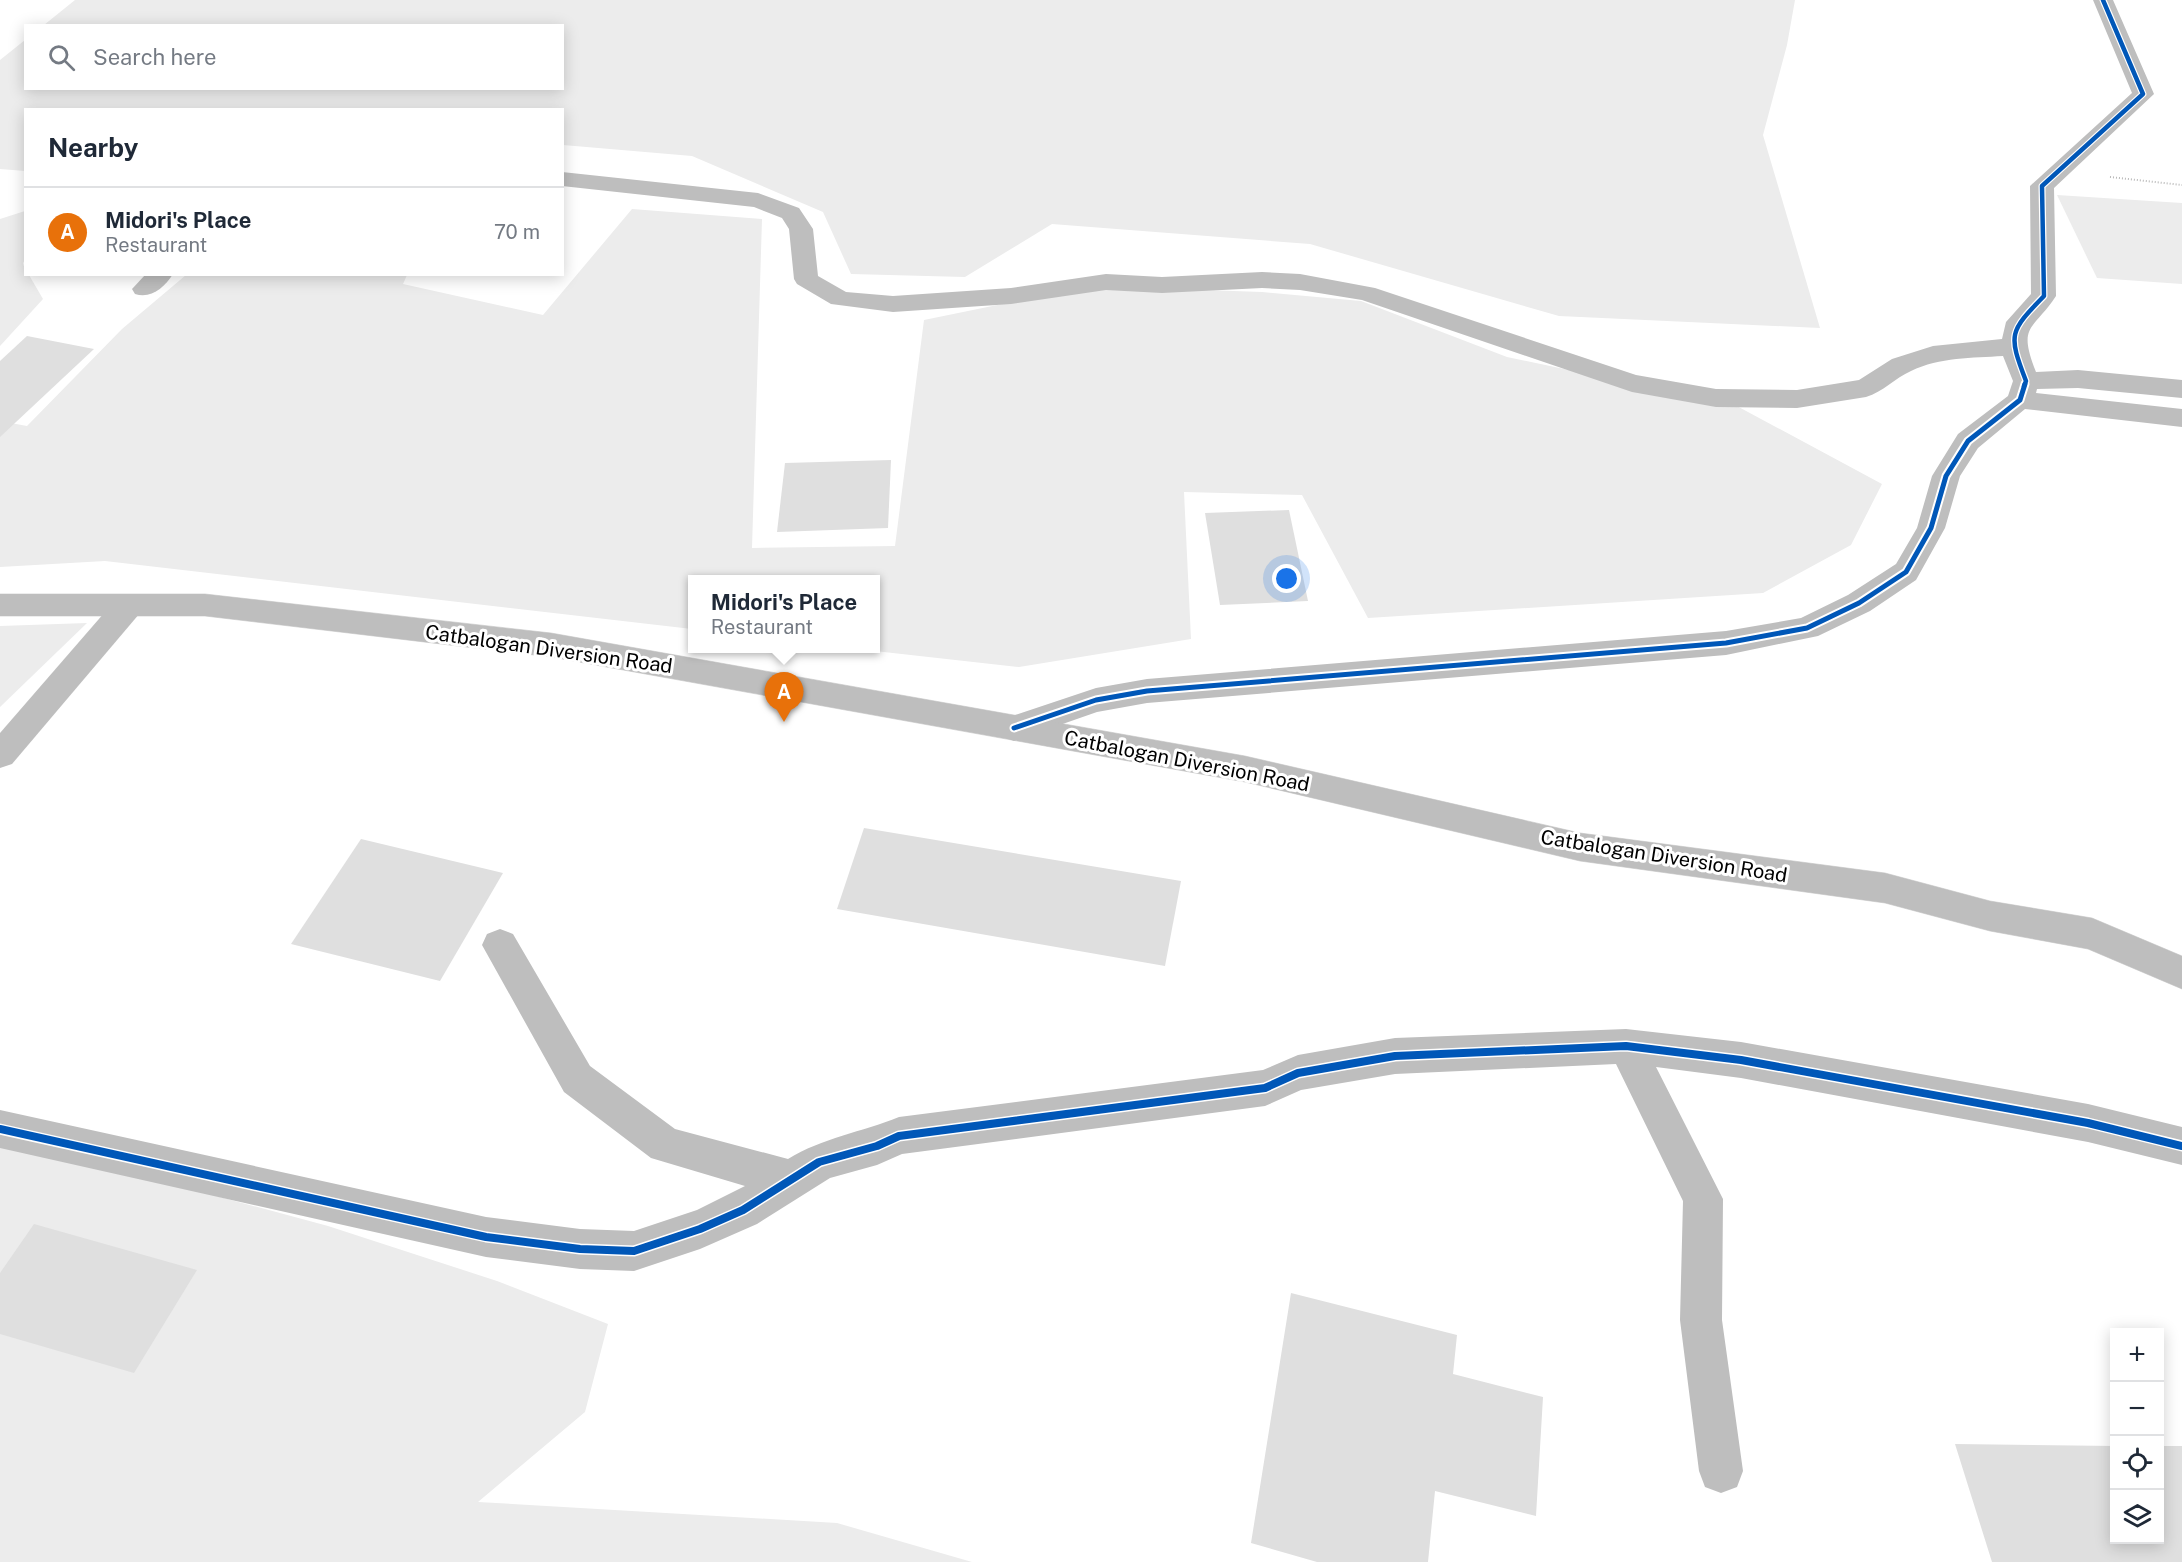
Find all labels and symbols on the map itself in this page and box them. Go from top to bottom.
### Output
your location [1272,564,1301,593]
street label: Catbalogan Diversion Road [424,620,674,678]
pin: A [764,672,804,722]
street label: Catbalogan Diversion Road [1062,725,1312,797]
street label: Catbalogan Diversion Road [1539,825,1789,887]

